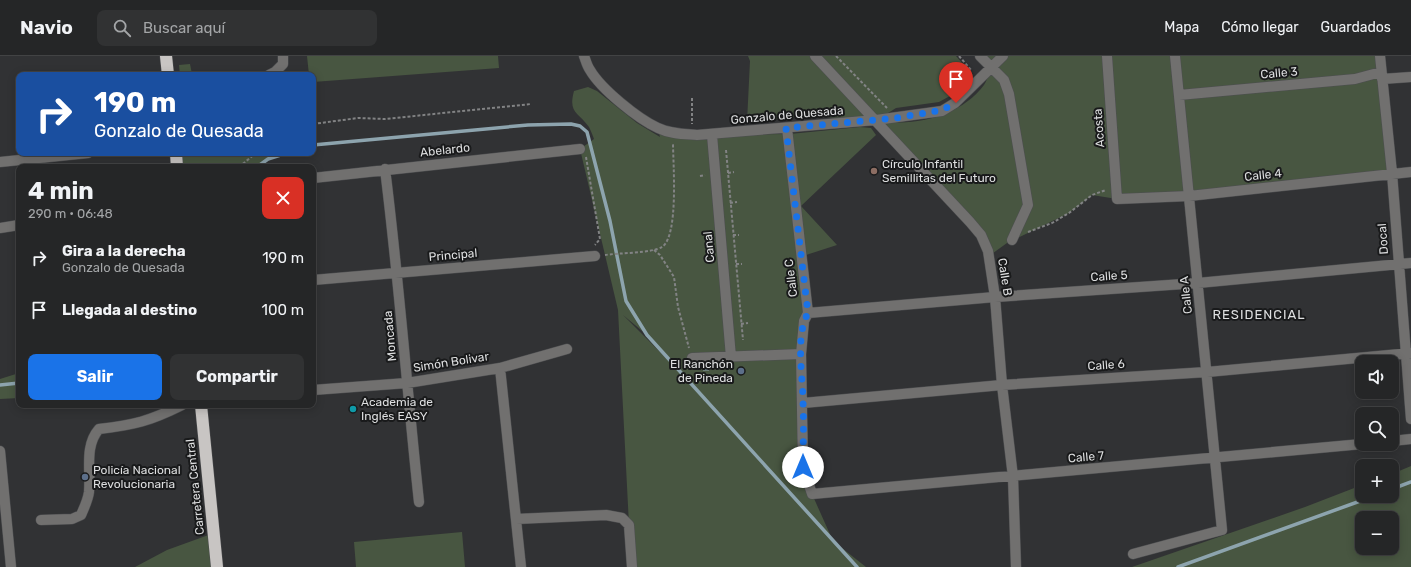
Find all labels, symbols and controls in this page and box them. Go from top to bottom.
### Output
search box [97,10,377,46]
text: Navio [20,16,73,39]
icon: search [111,17,133,39]
text: Buscar aquí [143,19,225,37]
text: Mapa [1164,19,1199,36]
text: Cómo llegar [1221,19,1299,36]
text: Guardados [1321,19,1391,36]
pin [939,62,973,103]
street label: Calle 3 [1260,64,1298,82]
icon: arrive [945,68,967,90]
text: 190 m [94,86,177,119]
icon: right [28,88,80,140]
street label: Gonzalo de Quesada [730,103,844,127]
street label: Acosta [1091,108,1107,148]
text: Gonzalo de Quesada [94,120,264,142]
street label: Abelardo [419,140,471,160]
place label: Círculo Infantil Semillitas del Futuro [882,157,996,185]
marker: Círculo Infantil Semillitas del Futuro [869,166,879,176]
street label: Calle 4 [1244,166,1283,184]
text: 4 min [28,177,94,205]
button: close [262,177,304,219]
text: 290 m · 06:48 [28,206,113,221]
street label: Docal [1375,223,1391,255]
street label: Canal [701,231,717,263]
text: Gira a la derecha [62,242,186,260]
street label: Principal [428,246,478,264]
icon: right [28,247,50,269]
text: 190 m [262,249,304,267]
street label: Calle B [995,257,1015,297]
street label: Calle C [782,258,800,298]
text: Gonzalo de Quesada [62,260,185,275]
street label: Calle 5 [1090,268,1128,284]
street label: Calle A [1177,275,1195,315]
icon: arrive [28,299,50,321]
text: Llegada al destino [62,301,197,319]
text: 100 m [262,301,304,319]
district label: RESIDENCIAL [1212,307,1306,322]
street label: Moncada [381,310,399,362]
street label: Simón Bolivar [412,349,490,375]
button: Salir [28,354,162,400]
button: Compartir [170,354,304,400]
map controls [1355,355,1399,555]
button: sound [1355,355,1399,399]
place label: El Ranchón de Pineda [670,357,733,385]
street label: Calle 6 [1087,357,1125,373]
marker: El Ranchón de Pineda [736,366,746,376]
place label: Academia de Inglés EASY [361,395,433,423]
marker: Academia de Inglés EASY [348,404,358,414]
button: search [1355,407,1399,451]
street label: Carretera Central [183,438,207,536]
position arrow [782,446,824,488]
street label: Calle 7 [1067,448,1105,466]
button: + [1355,459,1399,503]
place label: Policía Nacional Revolucionaria [93,463,181,491]
marker: Policía Nacional Revolucionaria [80,472,90,482]
button: − [1355,511,1399,555]

